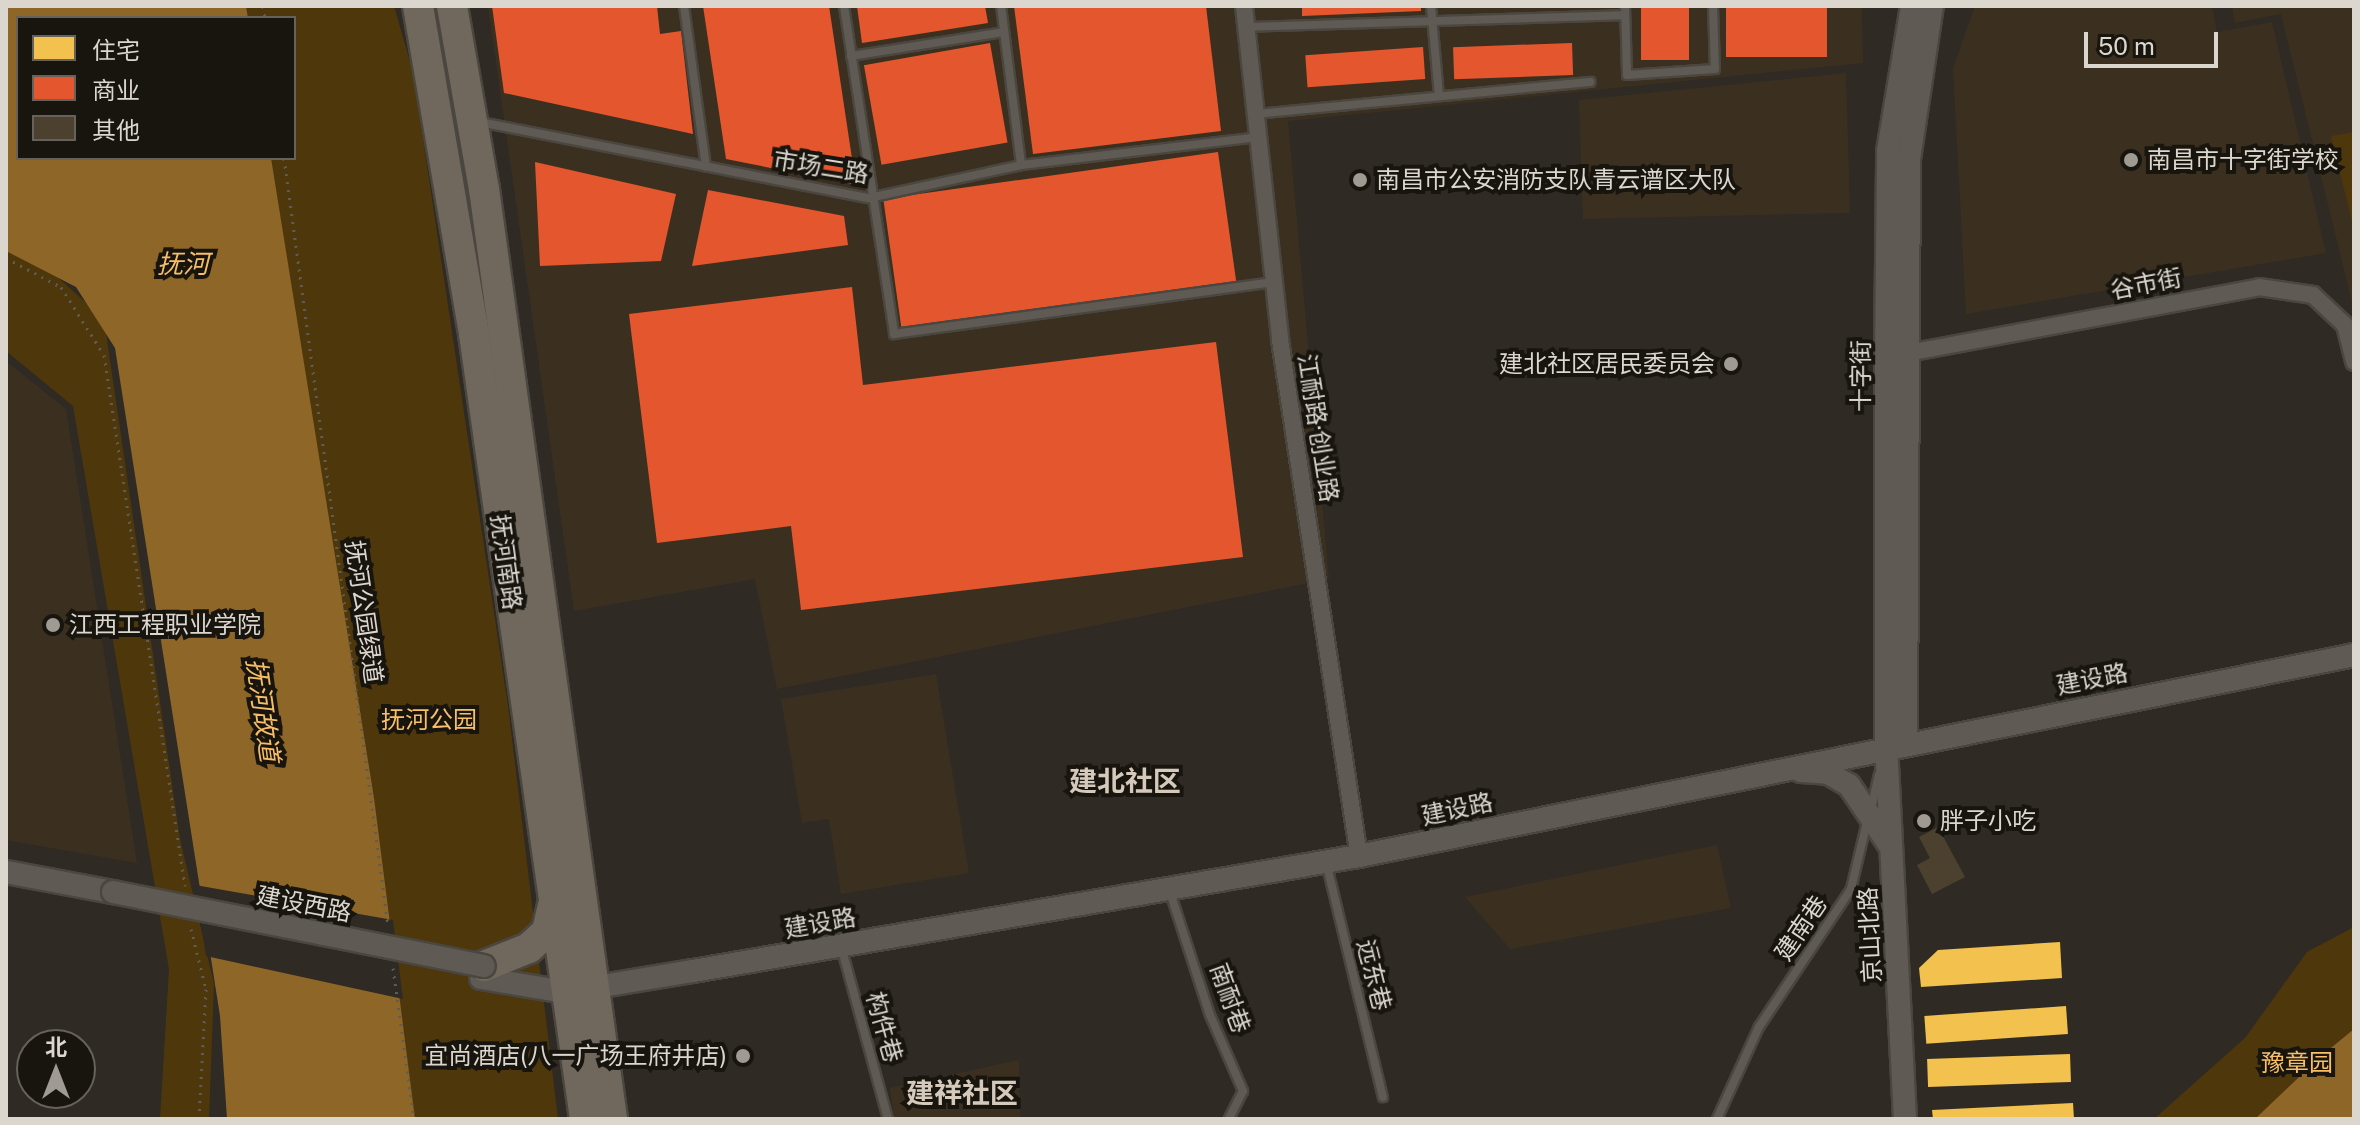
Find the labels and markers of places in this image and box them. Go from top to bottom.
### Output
place label: 南昌市十字街学校 [2147,146,2339,174]
marker: 南昌市十字街学校 [2122,151,2140,169]
place label: 南昌市公安消防支队青云谱区大队 [1376,166,1736,194]
marker: 南昌市公安消防支队青云谱区大队 [1351,171,1369,189]
place label: 建北社区居民委员会 [1499,350,1715,378]
marker: 建北社区居民委员会 [1722,355,1740,373]
place label: 江西工程职业学院 [69,611,261,639]
marker: 江西工程职业学院 [44,616,62,634]
place label: 胖子小吃 [1940,807,2036,835]
marker: 胖子小吃 [1915,812,1933,830]
place label: 宜尚酒店(八一广场王府井店) [424,1042,727,1070]
marker: 宜尚酒店(八一广场王府井店) [734,1047,752,1065]

